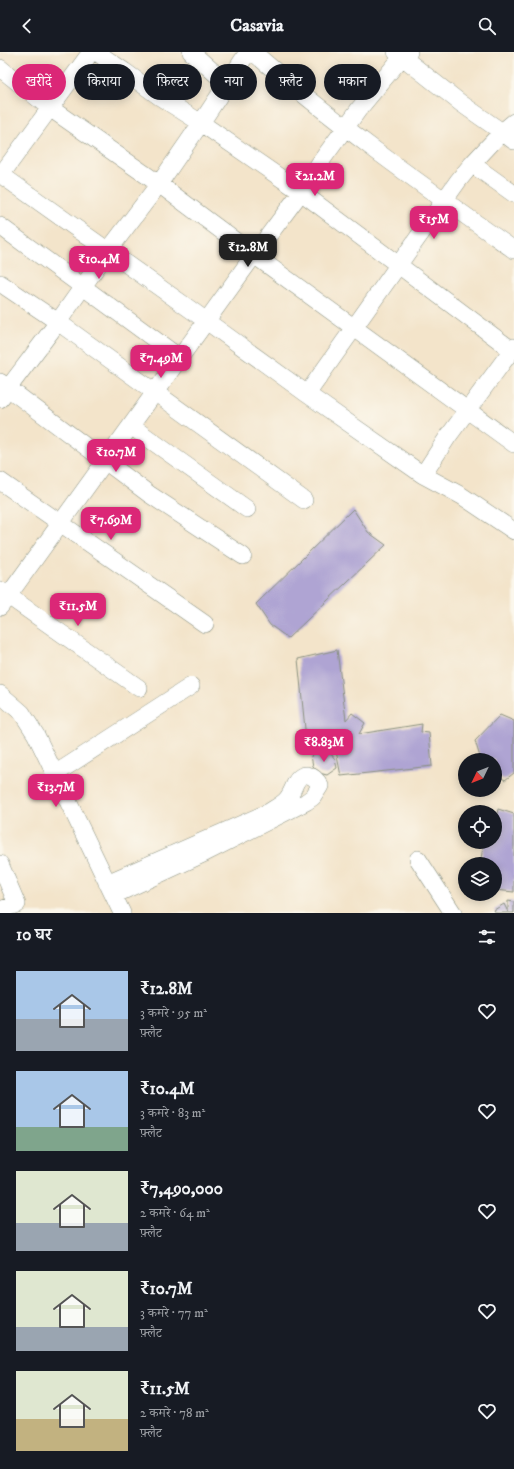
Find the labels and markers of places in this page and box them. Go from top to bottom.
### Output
pin: ₹21.2M [282,163,348,197]
pin: ₹15M [410,206,458,240]
pin: ₹12.8M [215,234,281,268]
pin: ₹10.4M [66,246,132,280]
pin: ₹7.49M [128,345,194,379]
pin: ₹10.7M [83,439,149,473]
pin: ₹7.69M [78,507,144,541]
pin: ₹11.5M [45,593,111,627]
pin: ₹8.83M [291,729,357,763]
pin: ₹13.7M [23,774,89,808]

